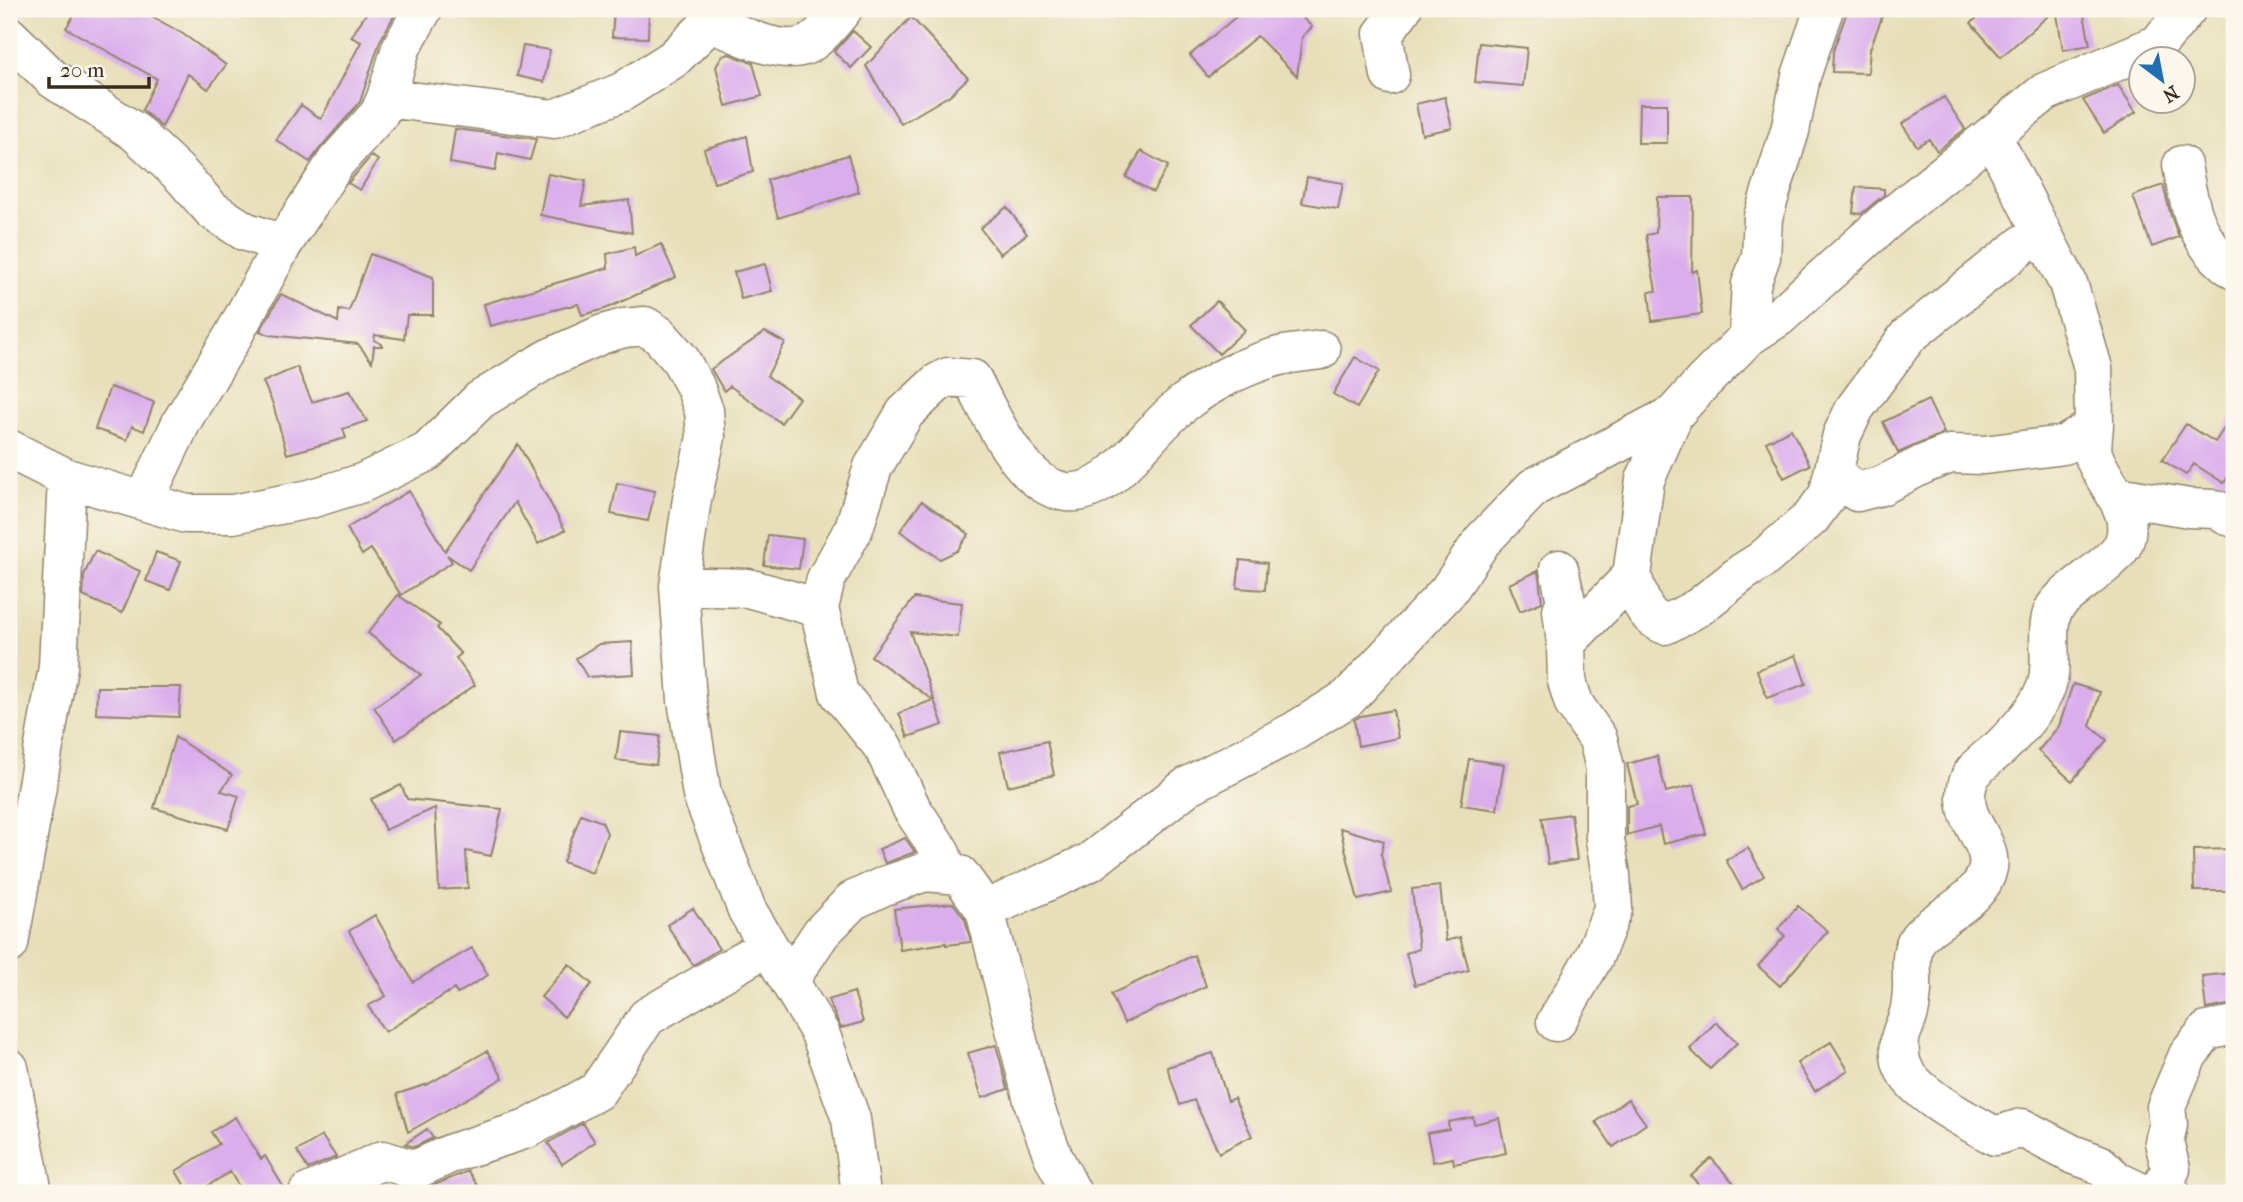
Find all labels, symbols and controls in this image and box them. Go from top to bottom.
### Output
scale bar [49,46,149,90]
north arrow [2128,46,2198,116]
text: 20 m [60,58,105,82]
text: N [2158,80,2182,107]

